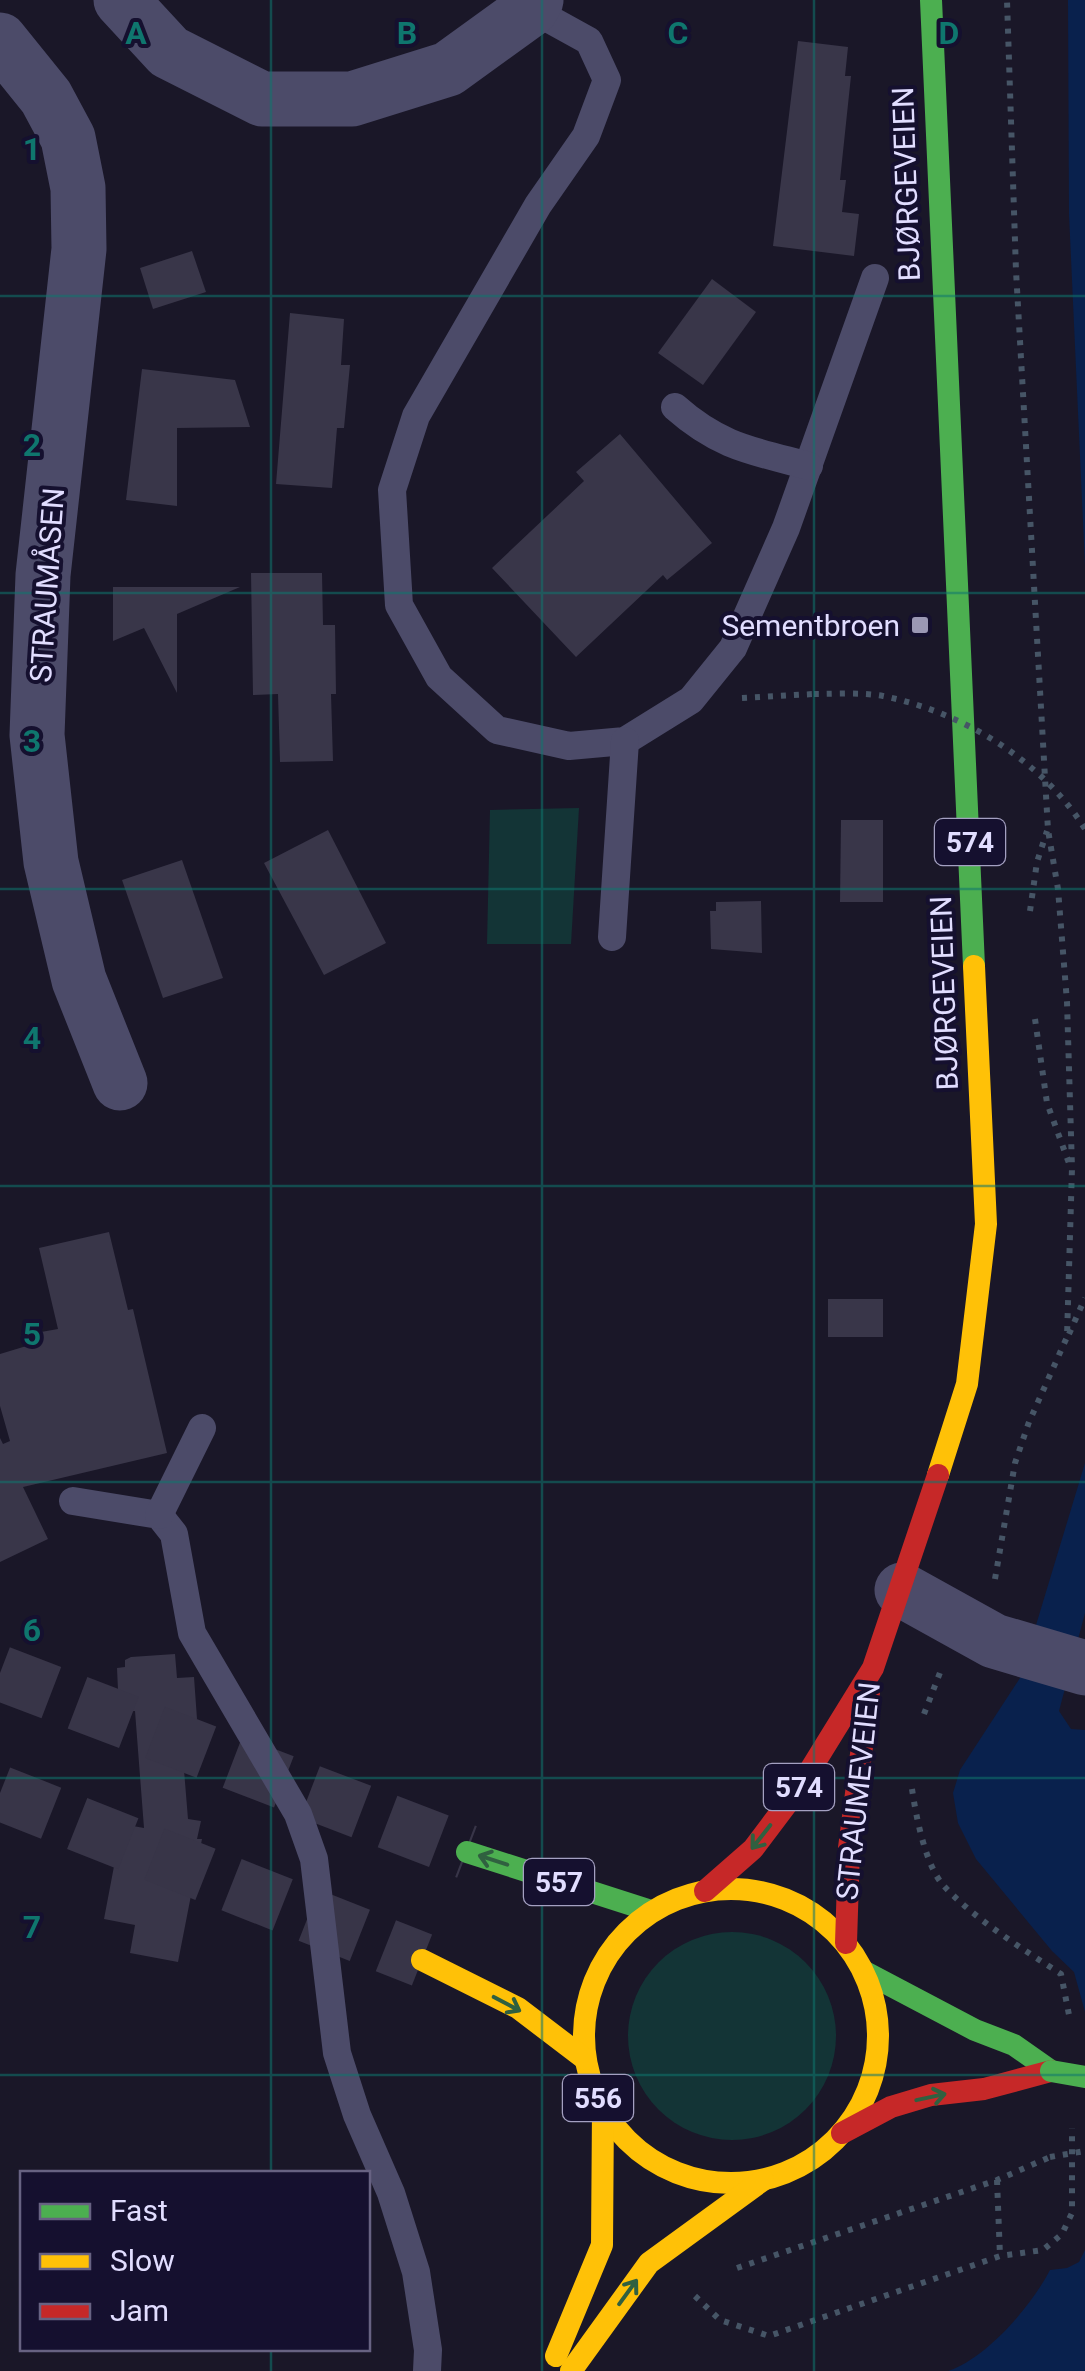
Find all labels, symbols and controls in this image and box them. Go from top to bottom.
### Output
text: A [125,14,147,52]
text: B [397,14,417,52]
text: C [668,14,688,52]
text: D [939,14,959,52]
street label: BJØRGEVEIEN [885,86,927,282]
text: 1 [23,130,41,168]
text: 2 [23,426,41,464]
street label: STRAUMÅSEN [22,486,71,684]
place label: Sementbroen [721,608,900,643]
marker: Sementbroen [909,614,931,636]
text: 3 [23,722,41,760]
road number: 574 [935,819,1005,865]
street label: BJØRGEVEIEN [923,895,965,1091]
text: 4 [23,1019,41,1057]
text: 5 [23,1315,41,1353]
text: 6 [23,1611,41,1649]
street label: STRAUMEVEIEN [829,1680,887,1902]
road number: 574 [764,1764,834,1810]
one-way arrow [751,1823,772,1850]
one-way arrow [477,1850,509,1868]
road number: 557 [524,1859,594,1905]
text: 7 [23,1908,41,1946]
one-way arrow [492,1994,522,2014]
road number: 556 [563,2075,633,2121]
one-way arrow [914,2086,946,2105]
legend [20,2171,370,2351]
text: Fast [110,2193,168,2228]
text: Slow [110,2243,175,2278]
one-way arrow [617,2279,638,2306]
text: Jam [110,2293,169,2328]

